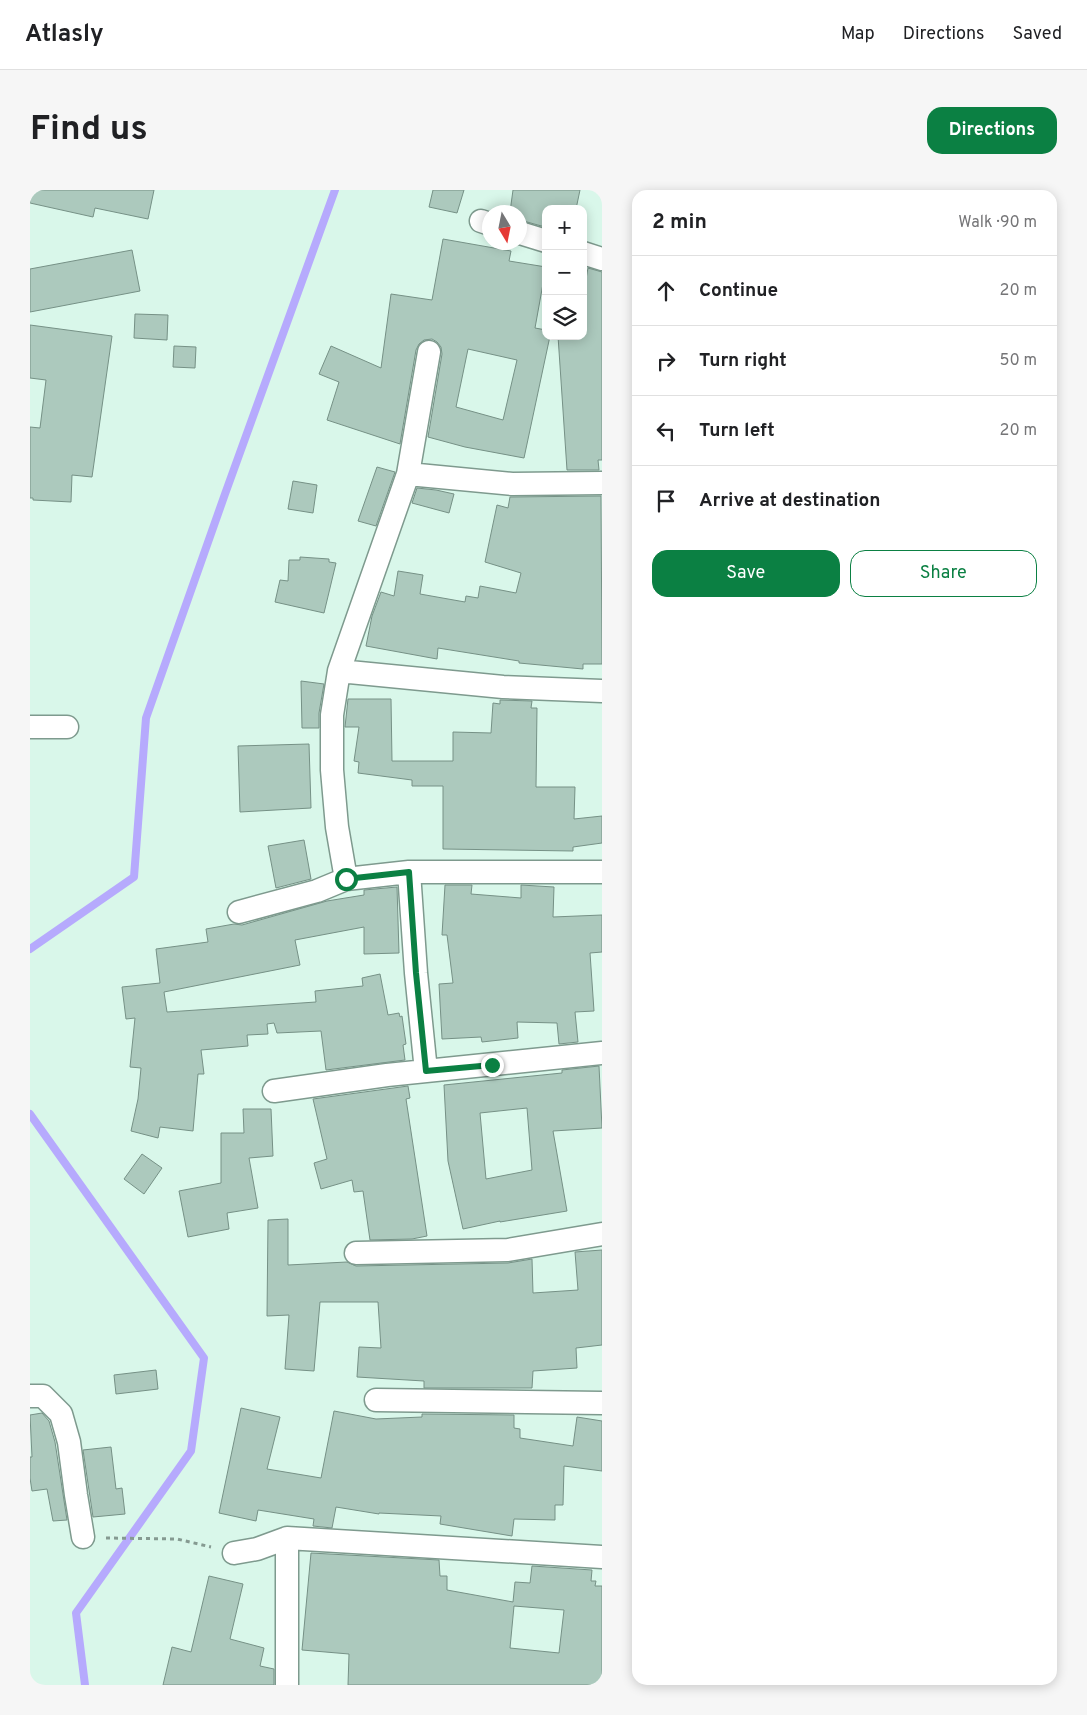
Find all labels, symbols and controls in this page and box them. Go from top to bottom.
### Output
text: Atlasly [25,20,104,50]
text: Map [841,23,875,46]
text: Directions [903,23,985,46]
text: Saved [1013,23,1062,46]
button: Directions [927,107,1057,154]
text: Find us [30,108,148,152]
north arrow [482,205,527,250]
map controls [542,205,587,340]
button: + [542,205,587,250]
text: 2 min [652,209,707,236]
text: Walk · 90 m [958,213,1037,233]
button: − [542,250,587,295]
icon: ahead [652,277,680,305]
text: Continue [699,279,778,303]
text: 20 m [1000,281,1037,301]
button: layers [542,295,587,340]
icon: right [652,347,680,375]
text: Turn right [699,349,787,373]
text: 50 m [1000,351,1037,371]
icon: left [652,417,680,445]
text: Turn left [699,419,775,443]
text: 20 m [1000,421,1037,441]
icon: arrive [652,487,680,515]
text: Arrive at destination [699,489,880,513]
button: Save [652,550,840,597]
button: Share [850,550,1037,597]
route start [335,868,358,891]
route end [481,1054,504,1077]

